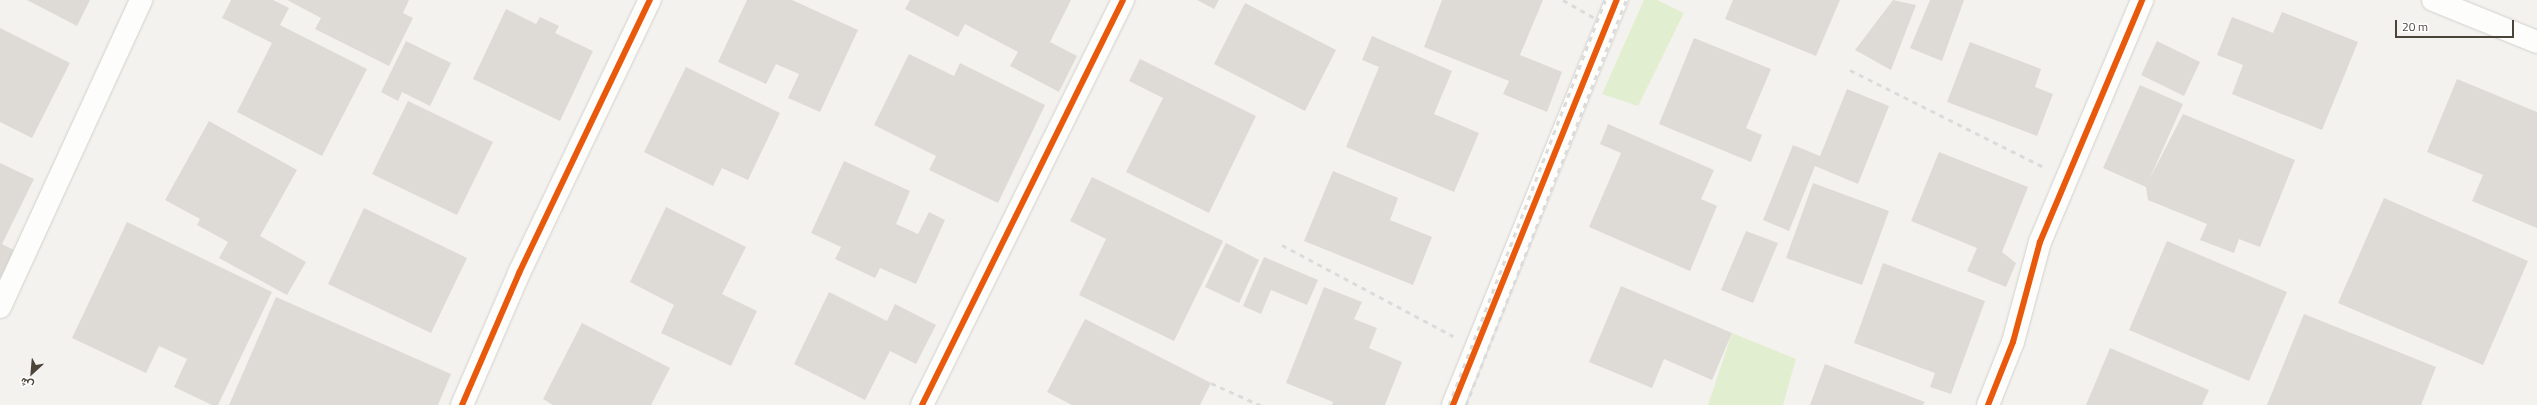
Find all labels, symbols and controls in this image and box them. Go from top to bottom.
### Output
scale bar [2397,12,2516,38]
text: 20 m [2402,17,2428,36]
north arrow [12,353,52,393]
text: ش [17,374,36,394]

